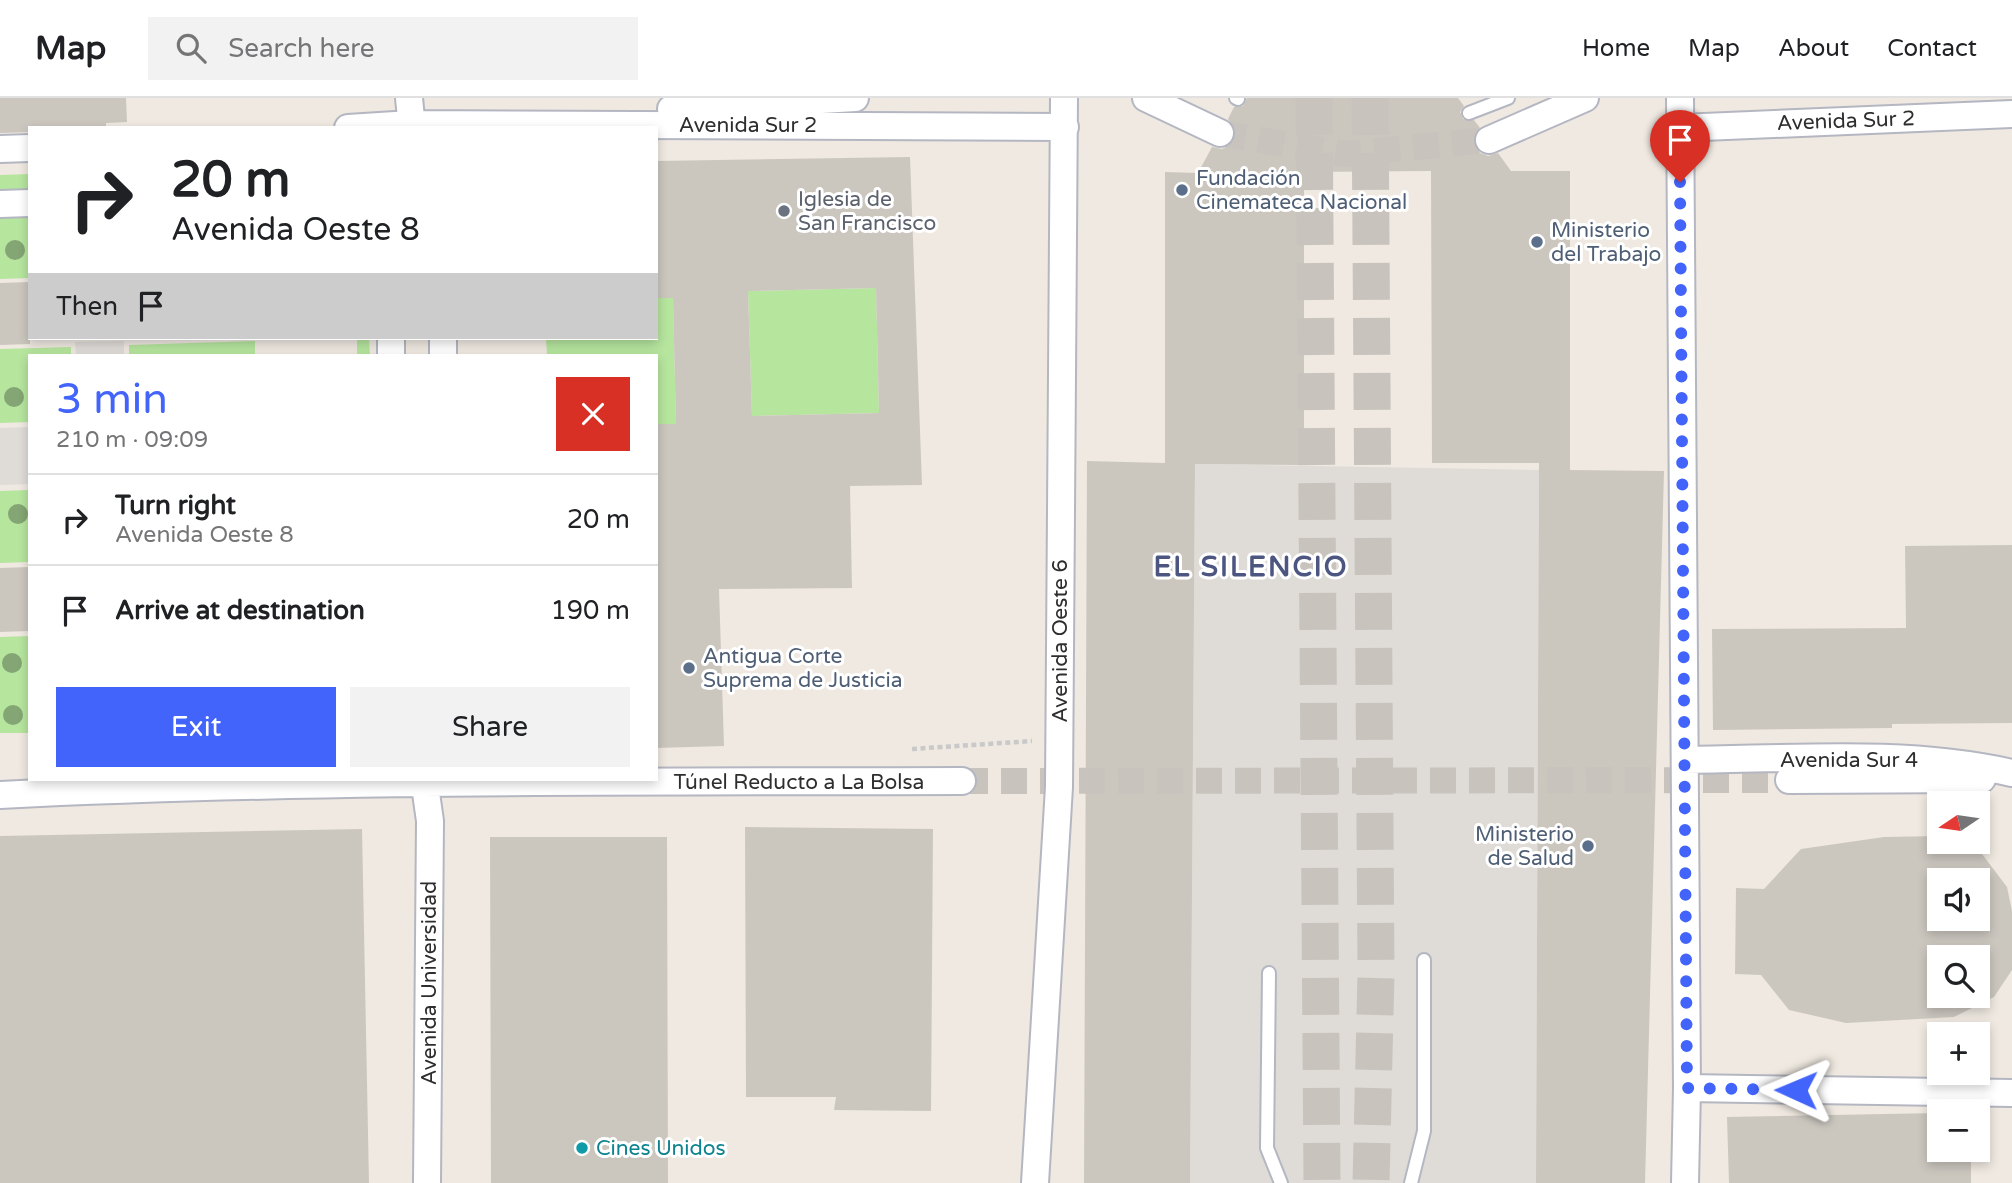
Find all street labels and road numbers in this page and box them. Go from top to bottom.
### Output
street label: Avenida Sur 2 [1776,106,1916,136]
street label: Avenida Sur 2 [679,113,817,138]
street label: Avenida Oeste 6 [1048,559,1073,723]
street label: Avenida Sur 4 [1780,748,1918,773]
street label: Túnel Reducto a La Bolsa [674,770,924,795]
street label: Avenida Universidad [417,881,442,1085]

